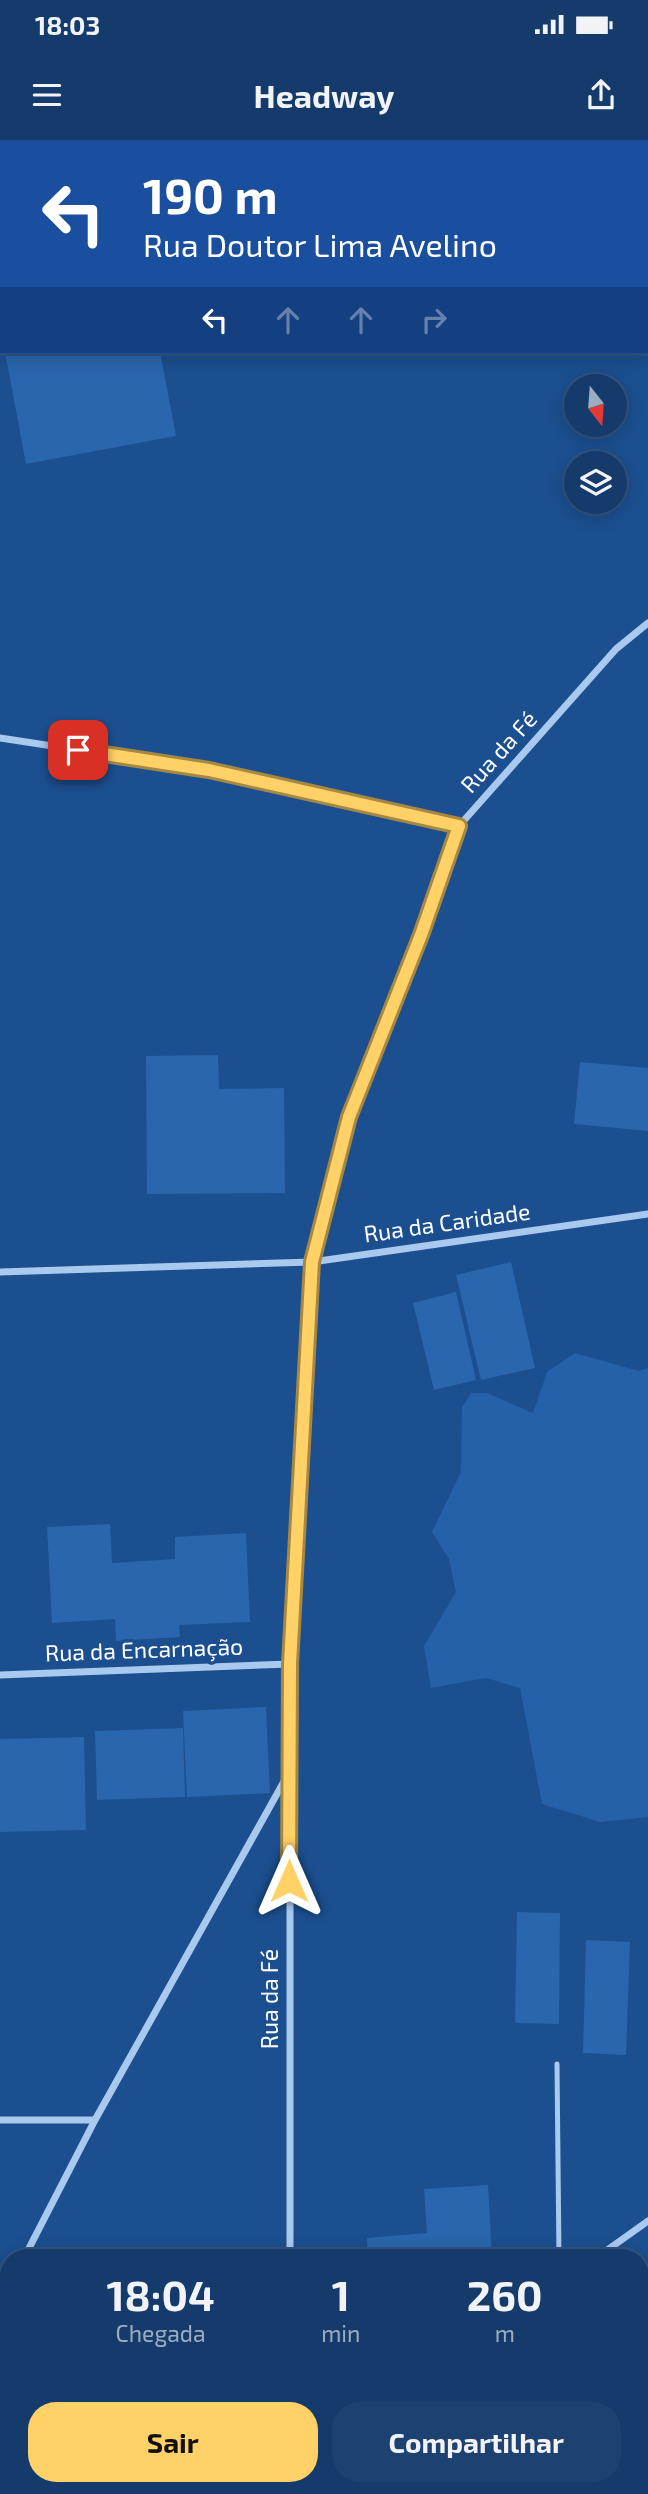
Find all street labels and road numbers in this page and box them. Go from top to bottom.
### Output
street label: Rua da Fé [454,705,542,798]
street label: Rua da Caridade [362,1196,532,1248]
street label: Rua da Encarnação [44,1632,244,1667]
street label: Rua da Fé [255,1949,283,2049]

